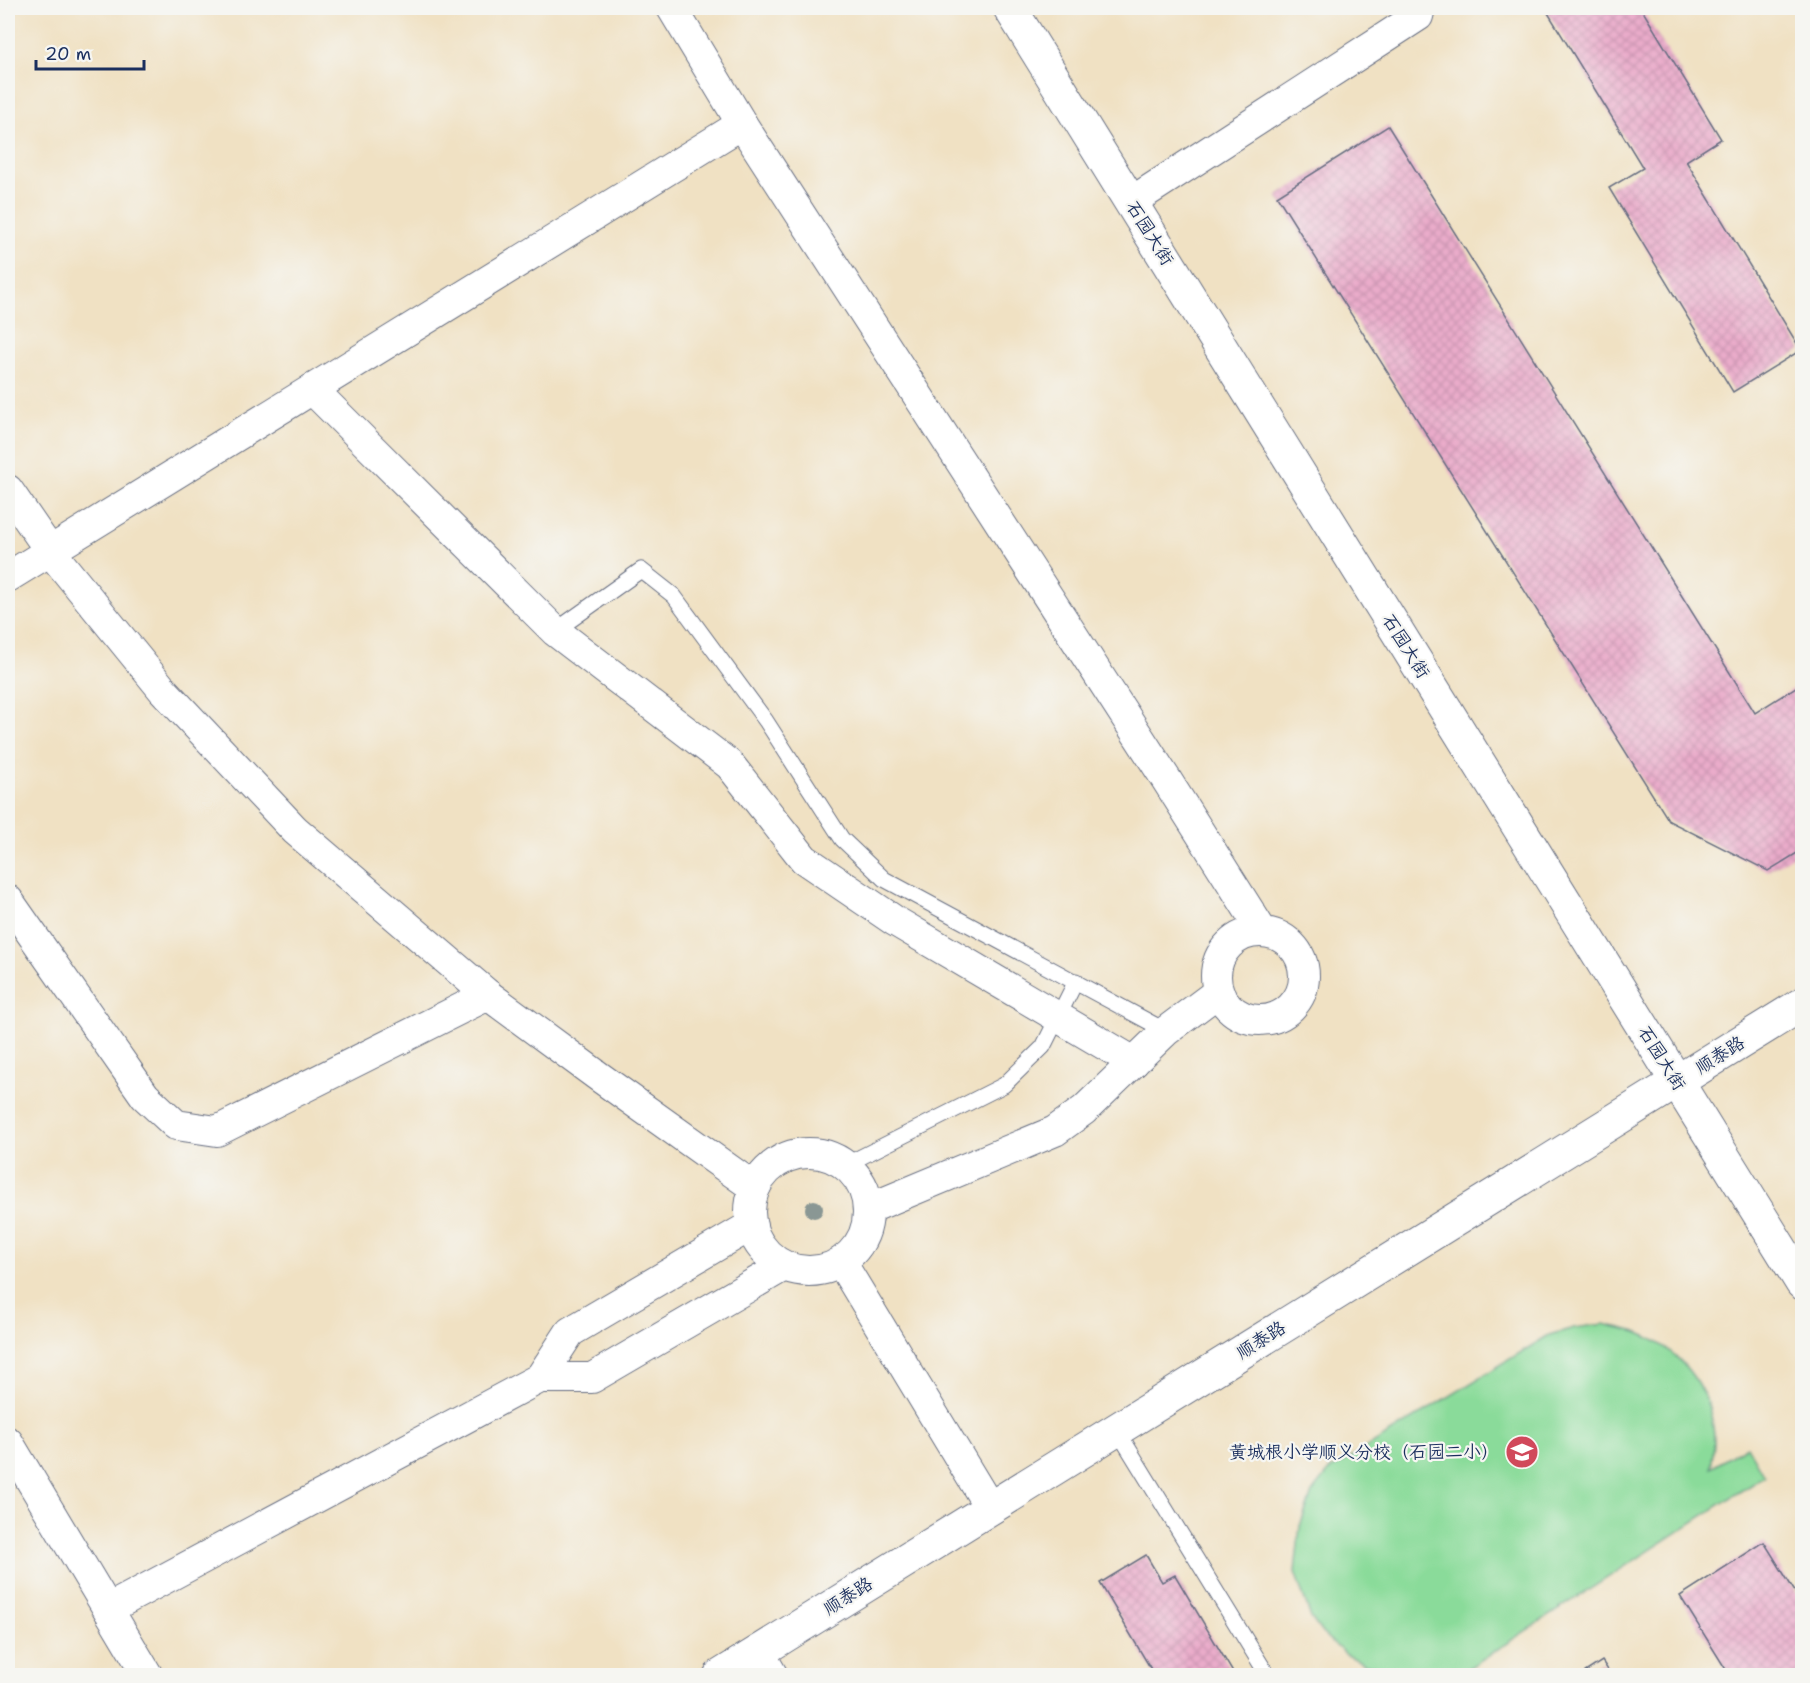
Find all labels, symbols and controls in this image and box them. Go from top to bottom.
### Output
scale bar [36,33,144,71]
text: 20 m [45,42,91,66]
street label: 石园大街 [1121,196,1179,270]
street label: 石园大街 [1377,609,1435,683]
street label: 石园大街 [1633,1021,1691,1095]
street label: 顺泰路 [1691,1031,1749,1079]
street label: 顺泰路 [1232,1316,1290,1364]
school or university icon: 黄城根小学顺义分校（石园二小） [1504,1434,1540,1470]
place label: 黄城根小学顺义分校（石园二小） [1229,1440,1499,1464]
street label: 顺泰路 [819,1572,877,1620]

